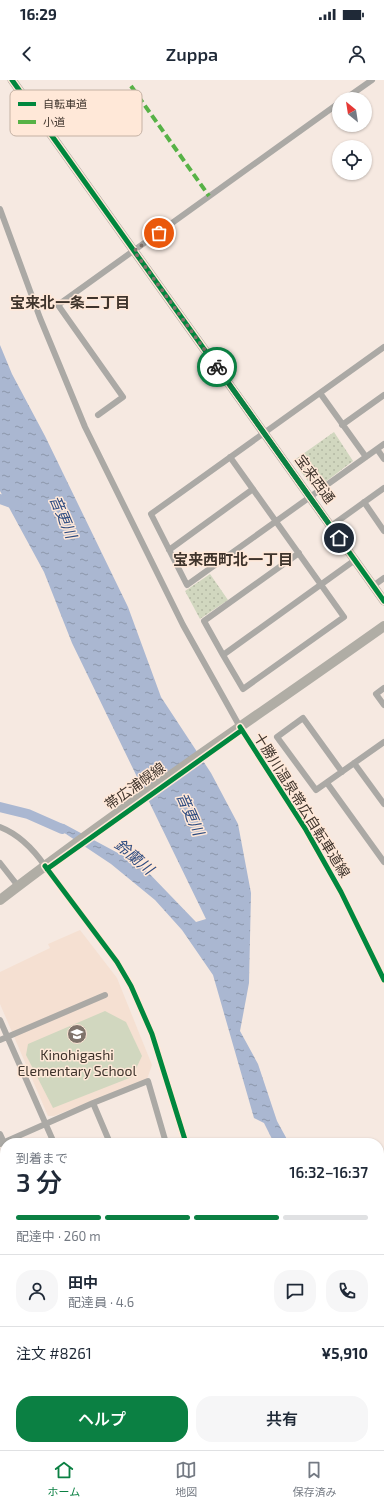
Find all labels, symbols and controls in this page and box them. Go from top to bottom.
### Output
text: 16:29 [20,5,57,23]
icon: back [16,43,38,65]
text: Zuppa [166,43,218,65]
icon: person [346,43,368,65]
legend [10,90,142,136]
north arrow [332,92,372,132]
map controls [332,92,372,180]
text: 自転車道 [43,97,87,110]
text: 小道 [43,115,65,128]
button: locate [332,140,372,180]
pin [142,216,176,250]
icon: bag [148,222,170,244]
district label: 宝来北一条二丁目 [10,293,130,311]
courier [197,347,237,387]
icon: bike [206,356,228,378]
street label: 宝来西通 [292,451,339,506]
water label: 音更川 [47,492,82,543]
pin [322,521,356,555]
icon: home [328,527,350,549]
district label: 宝来西町北一丁目 [173,550,293,568]
street label: 十勝川温泉帯広自転車道線 [251,729,354,880]
street label: 帯広浦幌線 [101,759,168,813]
water label: 音更川 [174,789,209,840]
water label: 鈴蘭川 [112,835,159,879]
school or university icon: Kinohigashi Elementary School [66,1023,88,1045]
place label: Kinohigashi Elementary School [17,1046,137,1079]
text: 到着まで [16,1150,68,1166]
text: 16:32–16:37 [289,1163,368,1181]
text: 3 分 [16,1166,62,1197]
text: 配達中 · 260 m [16,1228,101,1244]
button: person [16,1270,58,1312]
button: chat [274,1270,316,1312]
button: phone [326,1270,368,1312]
text: 田中 [68,1273,98,1291]
text: 配達員 · 4.6 [68,1294,134,1310]
text: 注文 #8261 [16,1344,92,1362]
text: ¥5,910 [321,1344,368,1362]
button: ヘルプ [16,1396,188,1442]
button: 共有 [196,1396,368,1442]
tab: ホーム [48,1459,80,1499]
tab: 地図 [175,1459,197,1499]
tab: 保存済み [292,1459,336,1499]

